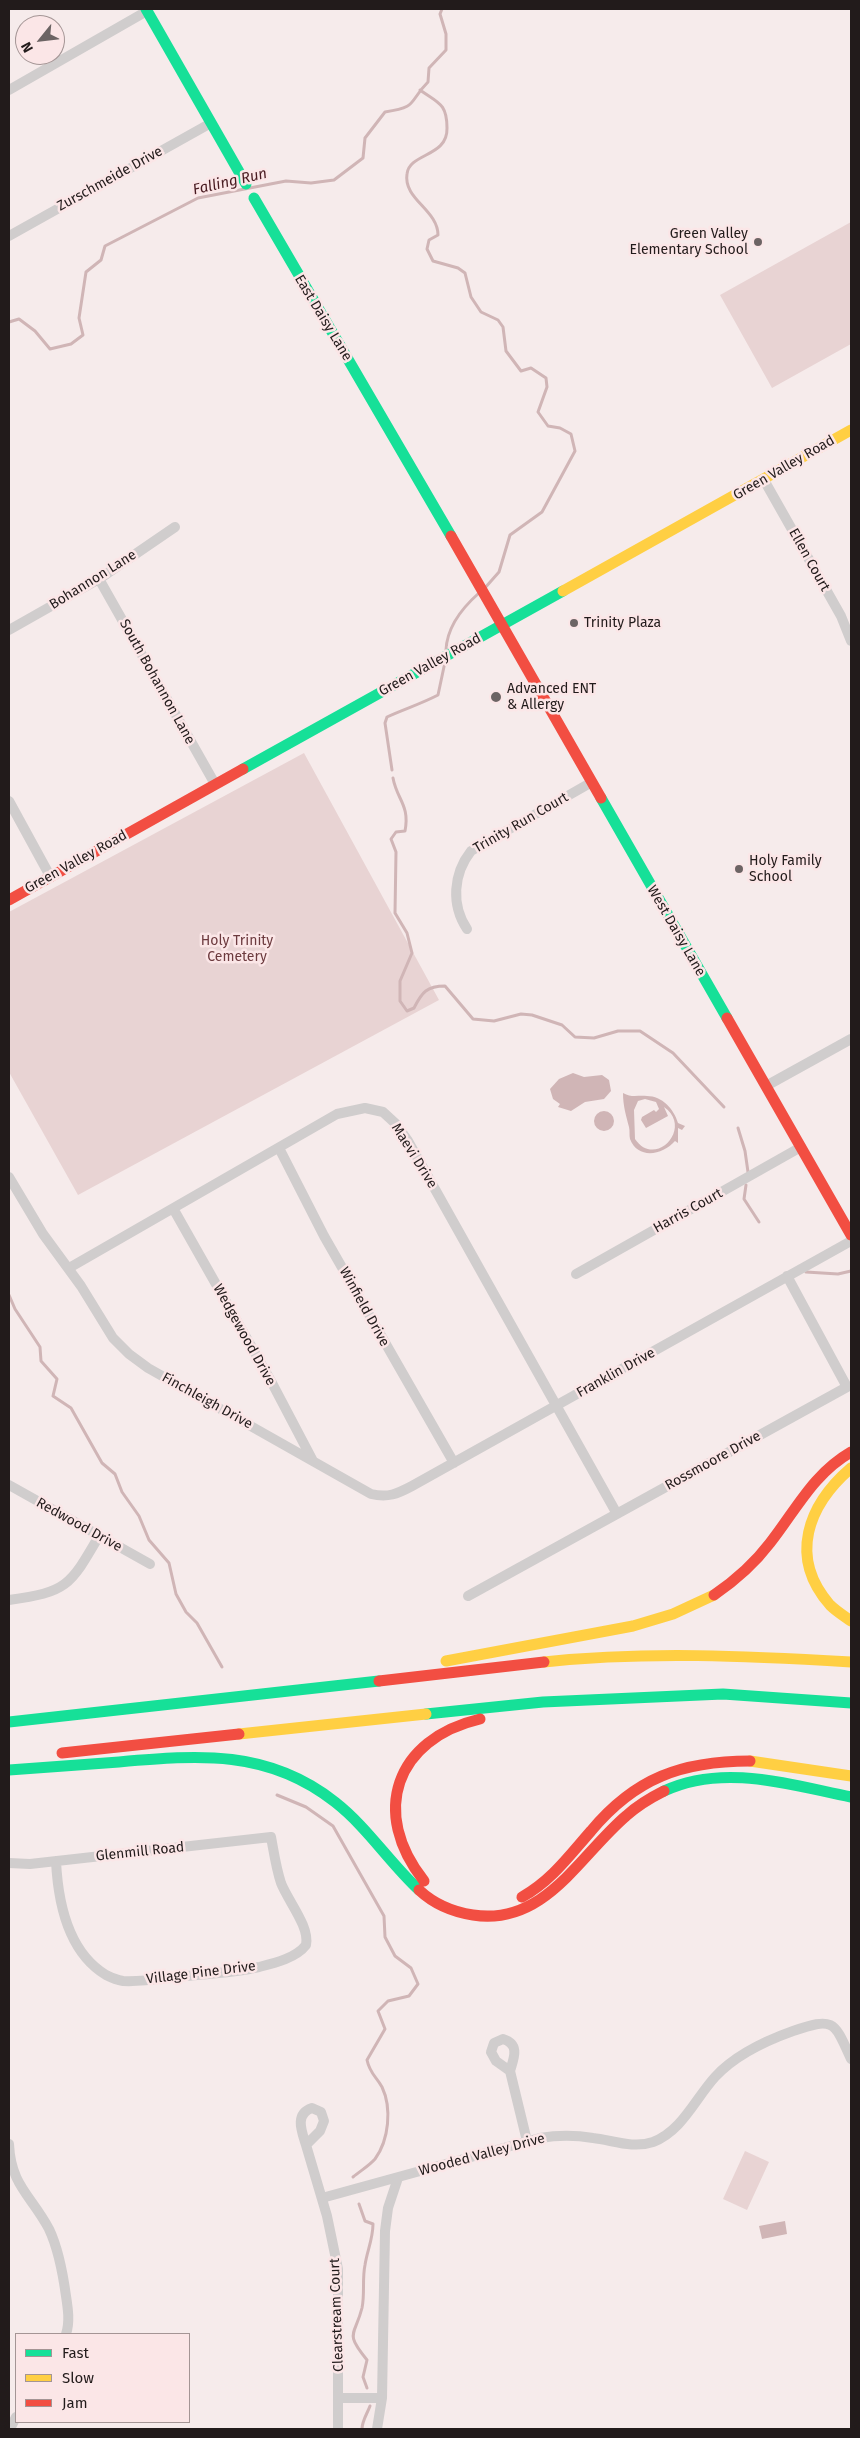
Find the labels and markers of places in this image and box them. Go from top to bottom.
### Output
place label: Green Valley Elementary School [630,226,748,258]
marker: Green Valley Elementary School [752,236,764,248]
place label: Trinity Plaza [584,615,661,631]
marker: Trinity Plaza [568,617,580,629]
place label: Advanced ENT & Allergy [507,681,596,714]
marker: Advanced ENT & Allergy [489,690,503,704]
place label: Holy Family School [749,853,822,886]
marker: Holy Family School [733,863,745,875]

